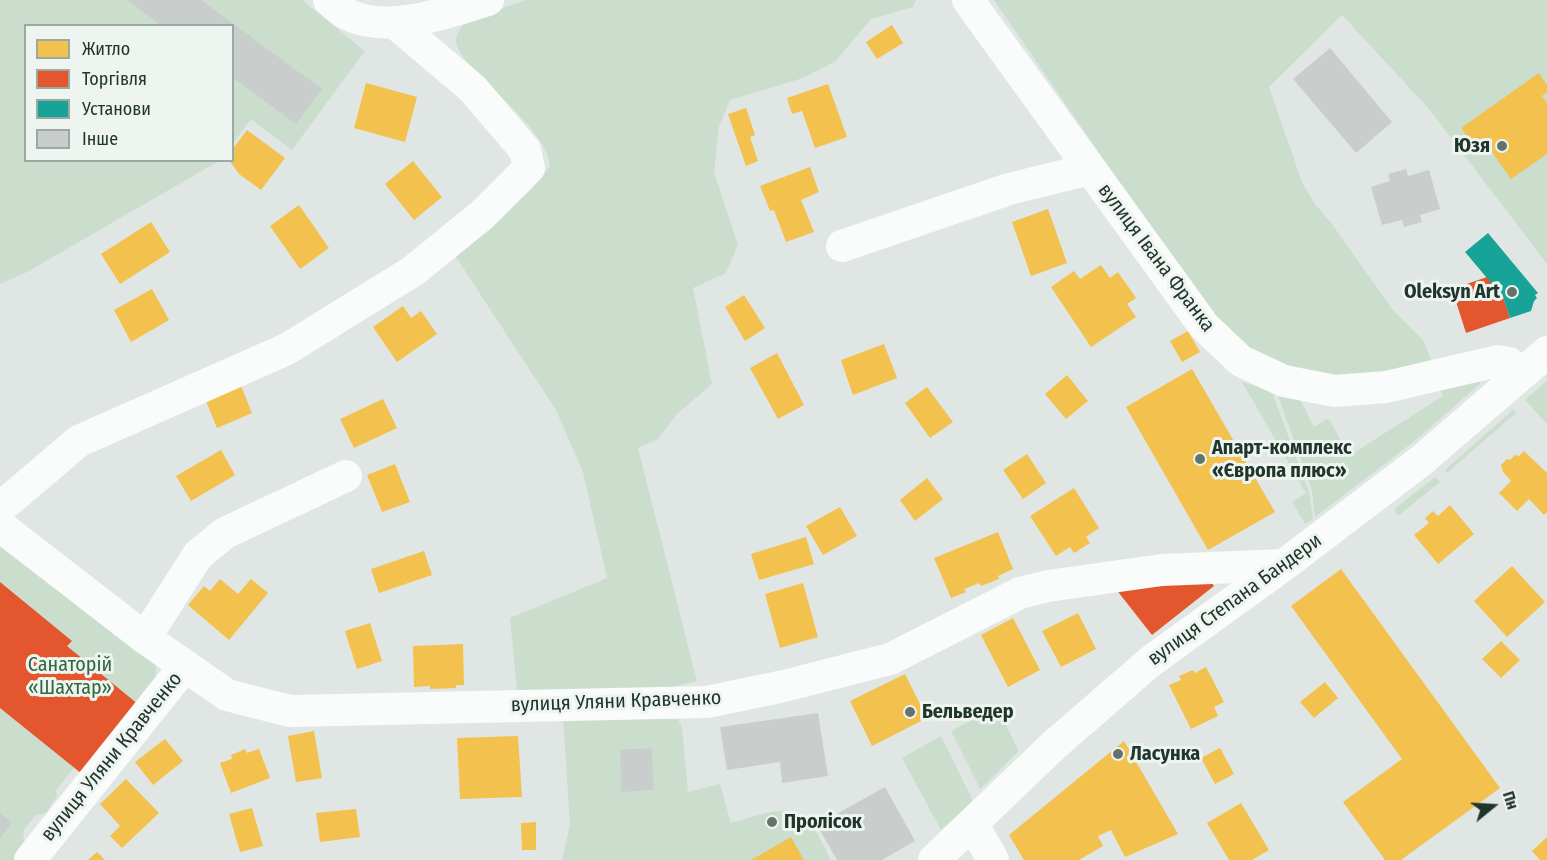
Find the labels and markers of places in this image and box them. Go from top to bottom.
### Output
place label: Юзя [1454,134,1490,158]
marker: Юзя [1495,139,1509,153]
place label: Oleksyn Art [1404,280,1500,304]
marker: Oleksyn Art [1505,285,1519,299]
place label: Апарт-комплекс «Європа плюс» [1212,436,1352,483]
marker: Апарт-комплекс «Європа плюс» [1193,452,1207,466]
place label: Бельведер [922,700,1014,724]
marker: Бельведер [903,705,917,719]
place label: Ласунка [1130,742,1200,766]
marker: Ласунка [1111,747,1125,761]
place label: Пролісок [784,810,862,834]
marker: Пролісок [765,815,779,829]

